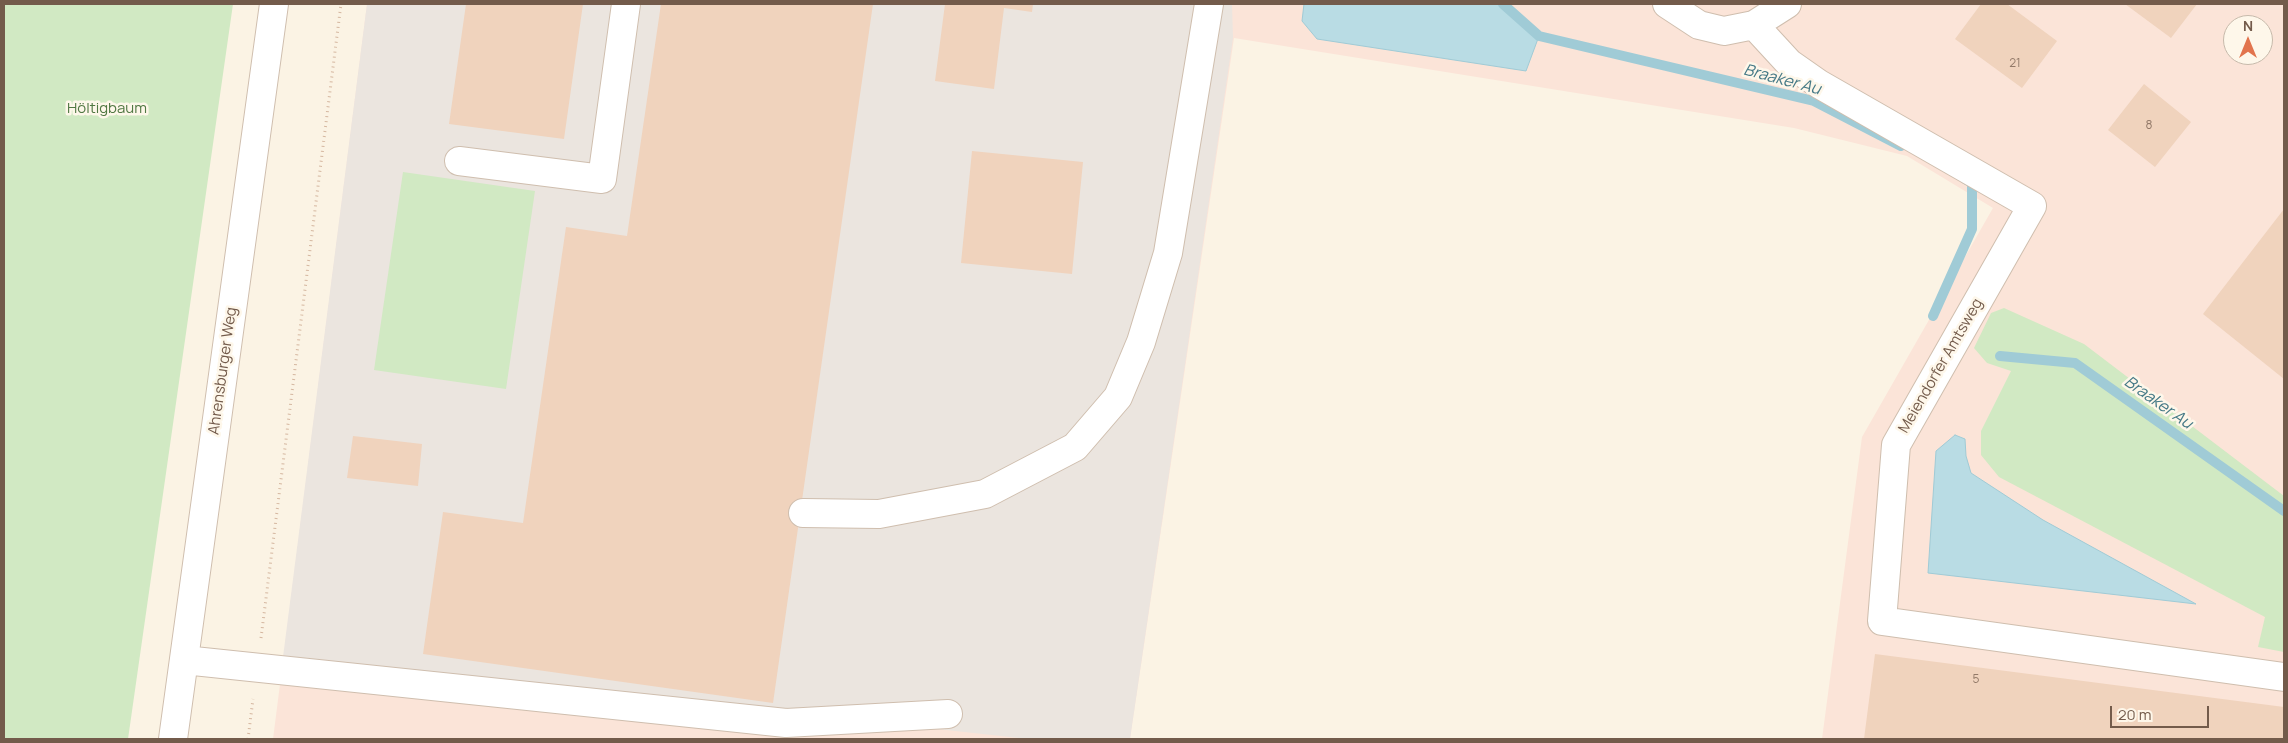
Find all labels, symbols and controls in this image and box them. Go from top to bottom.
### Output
north arrow [2223,15,2273,65]
text: N [2243,16,2253,35]
house number: 21 [2009,57,2021,71]
water label: Braaker Au [1741,61,1823,99]
park label: Höltigbaum [67,100,147,118]
house number: 8 [2146,119,2152,133]
street label: Meiendorfer Amtsweg [1895,296,1987,436]
street label: Ahrensburger Weg [205,306,241,436]
water label: Braaker Au [2120,373,2196,433]
house number: 5 [1973,673,1979,687]
scale bar [2113,696,2212,728]
text: 20 m [2118,704,2151,725]

